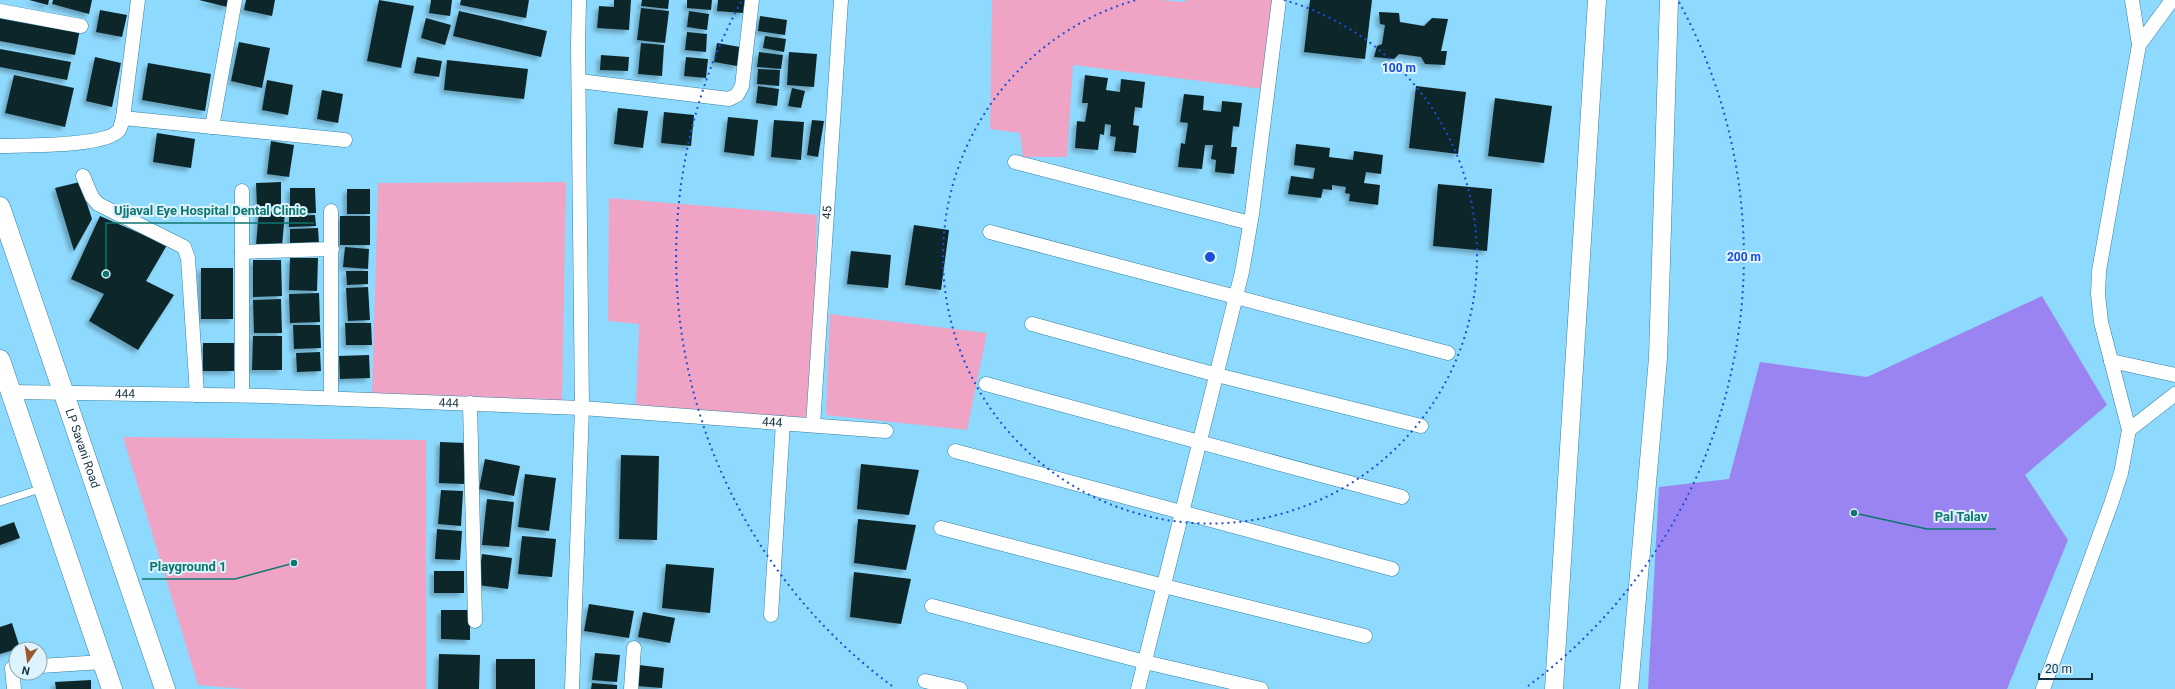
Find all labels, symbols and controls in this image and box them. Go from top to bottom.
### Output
text: 100 m [1382,61,1416,75]
callout: Ujjaval Eye Hospital Dental Clinic [106,198,314,223]
text: Ujjaval Eye Hospital Dental Clinic [114,203,306,218]
street label: 45 [820,205,834,220]
centre of rings [1203,250,1217,264]
text: 200 m [1727,250,1761,264]
street label: 444 [115,387,135,401]
street label: 444 [438,396,459,410]
street label: LP Savani Road [63,407,103,490]
street label: 444 [762,415,783,430]
callout: Pal Talav [1927,504,1996,529]
text: Pal Talav [1935,509,1988,524]
callout: Playground 1 [142,554,235,579]
text: Playground 1 [149,559,227,574]
north arrow [8,641,48,681]
scale bar [2039,655,2092,681]
text: 20 m [2045,662,2072,676]
text: N [20,663,31,677]

